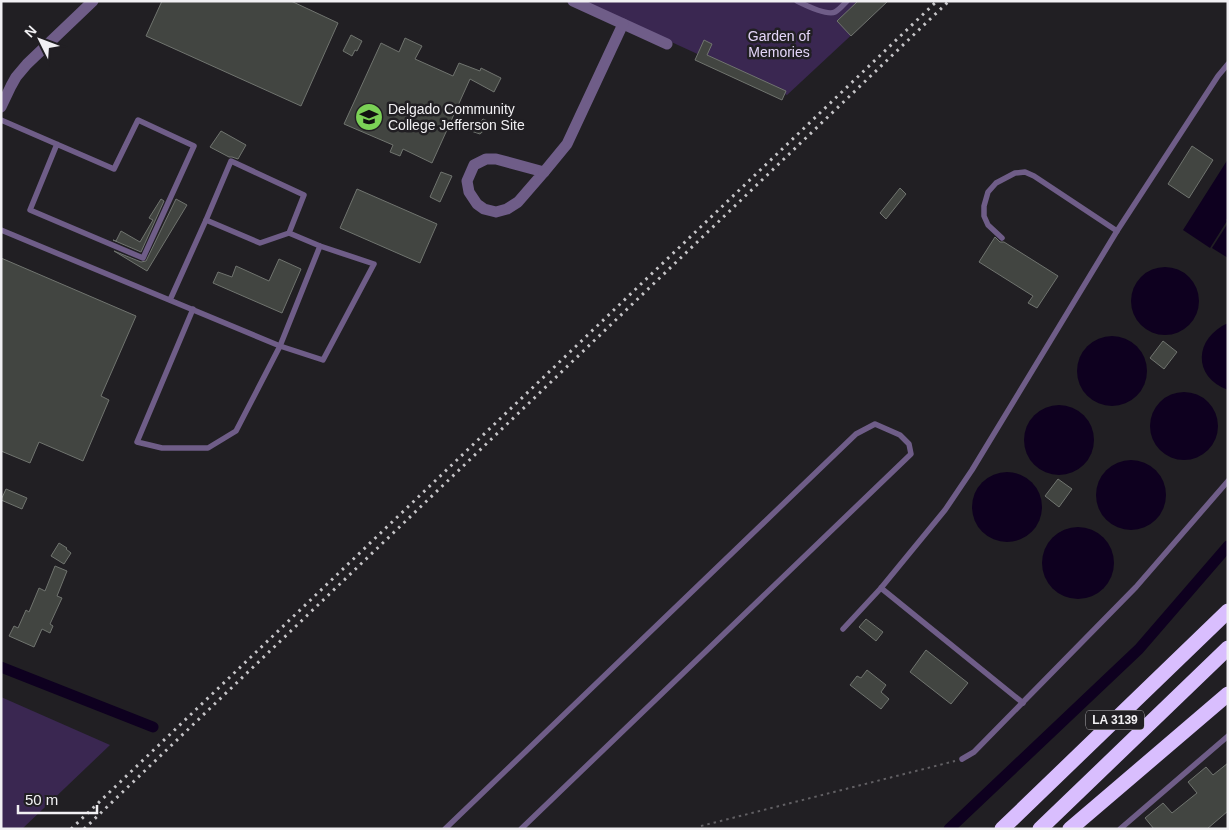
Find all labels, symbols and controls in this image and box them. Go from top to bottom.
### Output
north arrow [15,15,65,65]
text: N [21,22,40,40]
park label: Garden of Memories [748,28,810,60]
place label: Delgado Community College Jefferson Site [388,101,525,133]
school or university icon: Delgado Community College Jefferson Site [354,102,384,132]
road number: LA 3139 [1086,710,1144,730]
scale bar [18,782,96,814]
text: 50 m [25,791,58,808]

